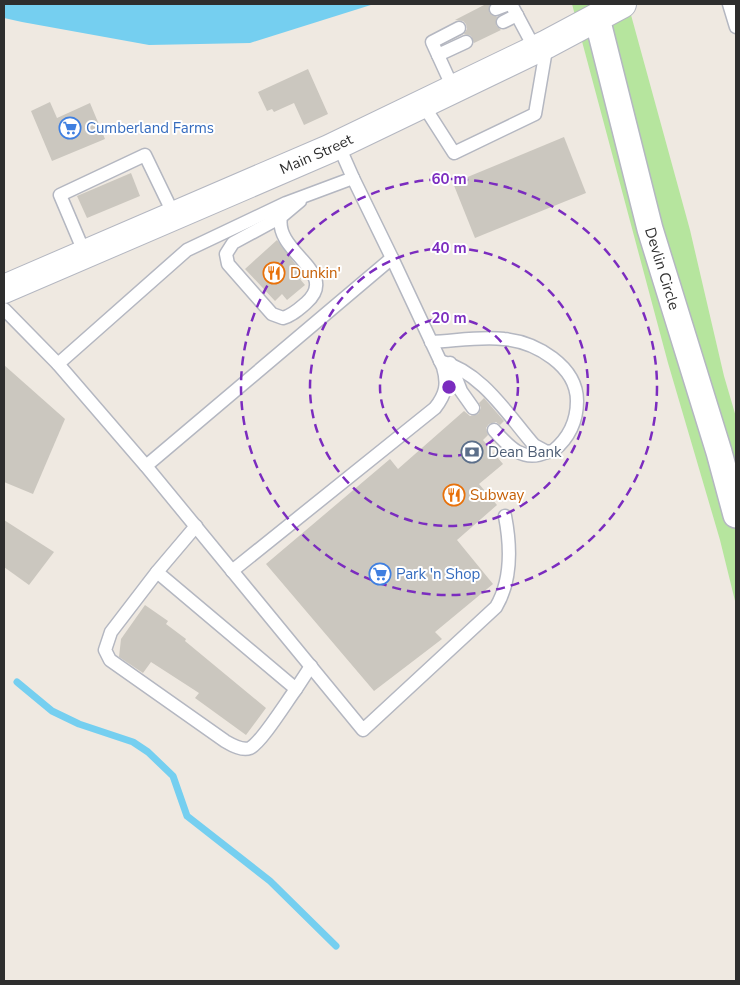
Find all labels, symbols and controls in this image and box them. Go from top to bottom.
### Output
supermarket icon: Cumberland Farms [58,116,82,140]
place label: Cumberland Farms [86,118,214,138]
street label: Main Street [277,129,356,179]
text: 60 m [431,169,467,189]
street label: Devlin Circle [640,225,684,312]
text: 40 m [431,238,467,258]
restaurant icon: Dunkin' [262,261,286,285]
place label: Dunkin' [290,263,341,283]
text: 20 m [431,308,467,328]
centre of rings [440,378,458,396]
bank icon: Dean Bank [460,440,484,464]
place label: Dean Bank [488,442,562,462]
restaurant icon: Subway [442,483,466,507]
place label: Subway [470,485,525,505]
supermarket icon: Park 'n Shop [368,562,392,586]
place label: Park 'n Shop [396,564,481,584]

